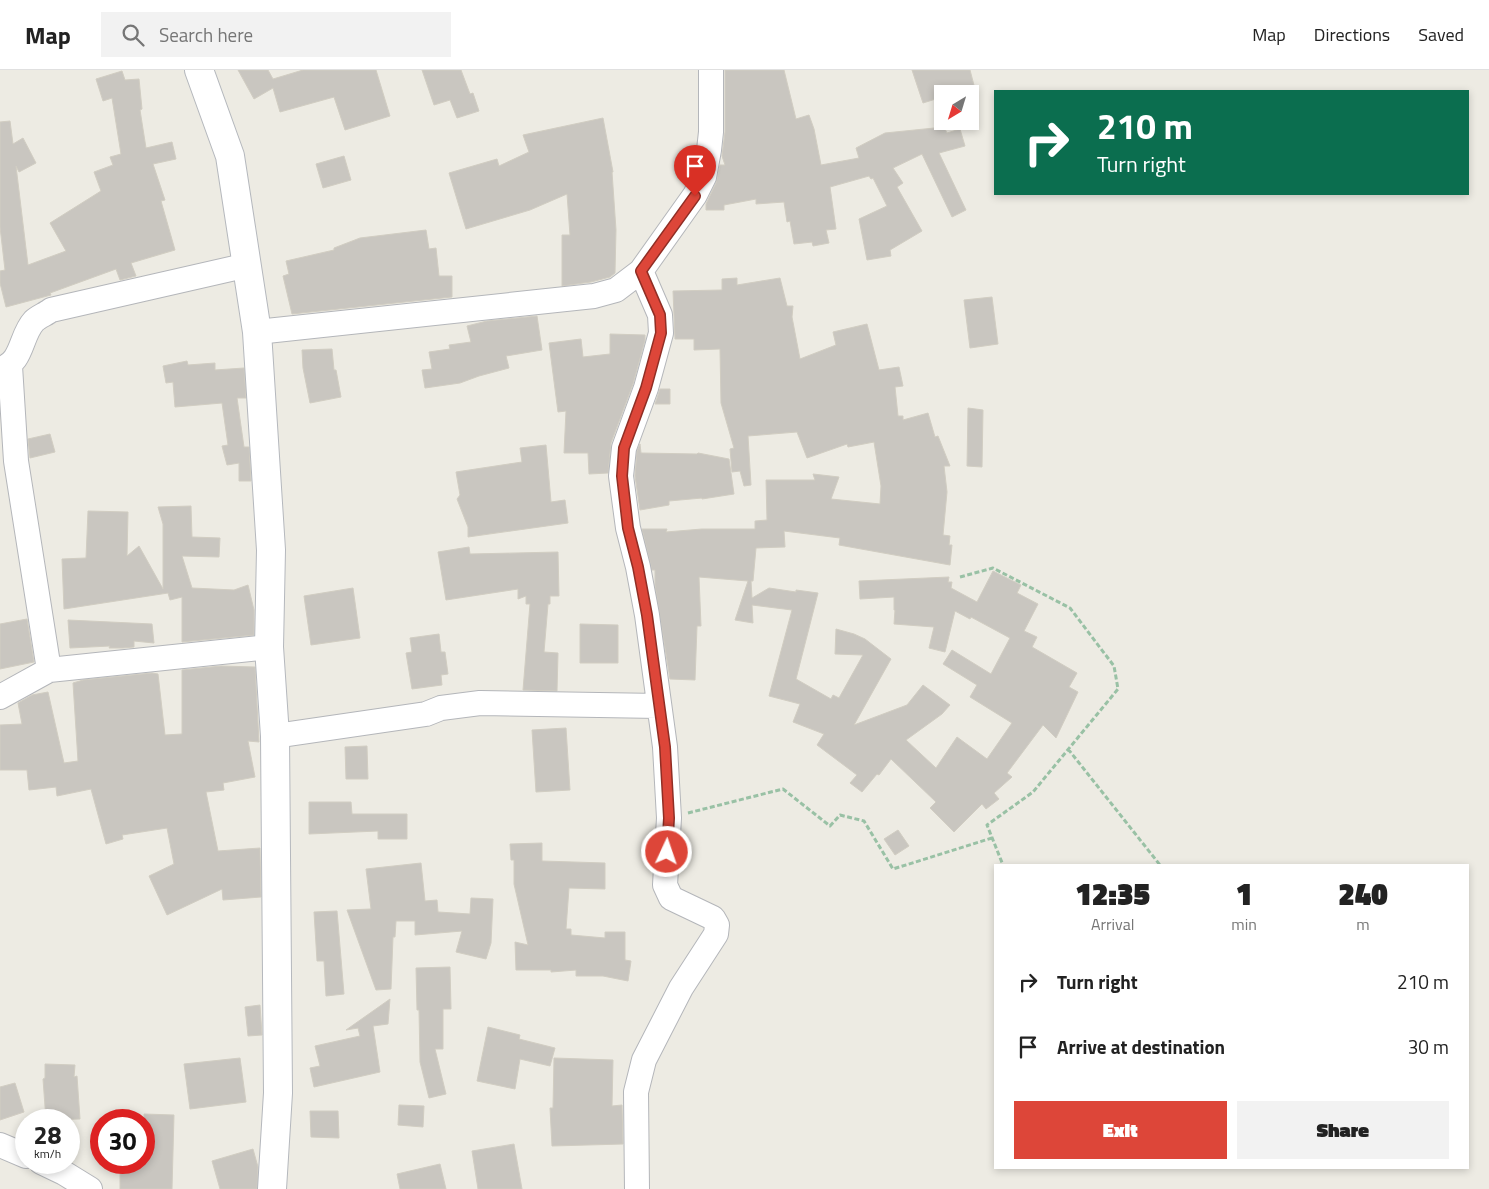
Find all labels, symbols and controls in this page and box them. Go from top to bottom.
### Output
search box [101,12,451,57]
text: Map [25,17,71,53]
text: Search here [159,20,253,49]
icon: search [119,21,147,49]
text: Map [1252,21,1286,48]
text: Directions [1314,21,1390,48]
text: Saved [1418,21,1464,48]
north arrow [934,85,979,130]
map controls [934,85,979,130]
text: 210 m [1097,99,1193,153]
icon: right [1014,110,1079,175]
pin [674,145,716,196]
text: Turn right [1097,147,1186,181]
icon: arrive [681,152,709,180]
position arrow [640,825,692,877]
text: 12:35 [1075,871,1150,917]
text: 1 [1236,871,1252,917]
text: 240 [1338,871,1388,917]
text: Arrival [1091,912,1134,936]
text: min [1231,912,1257,936]
text: m [1356,912,1370,936]
text: Turn right [1057,967,1138,996]
text: 210 m [1397,967,1449,996]
icon: right [1014,968,1042,996]
text: Arrive at destination [1057,1032,1225,1061]
text: 30 m [1408,1032,1449,1061]
icon: arrive [1014,1033,1042,1061]
button: Exit [1014,1101,1227,1159]
button: Share [1237,1101,1449,1159]
speed limit sign: 30 [90,1109,155,1174]
text: 28 [33,1116,62,1154]
text: km/h [34,1144,61,1163]

